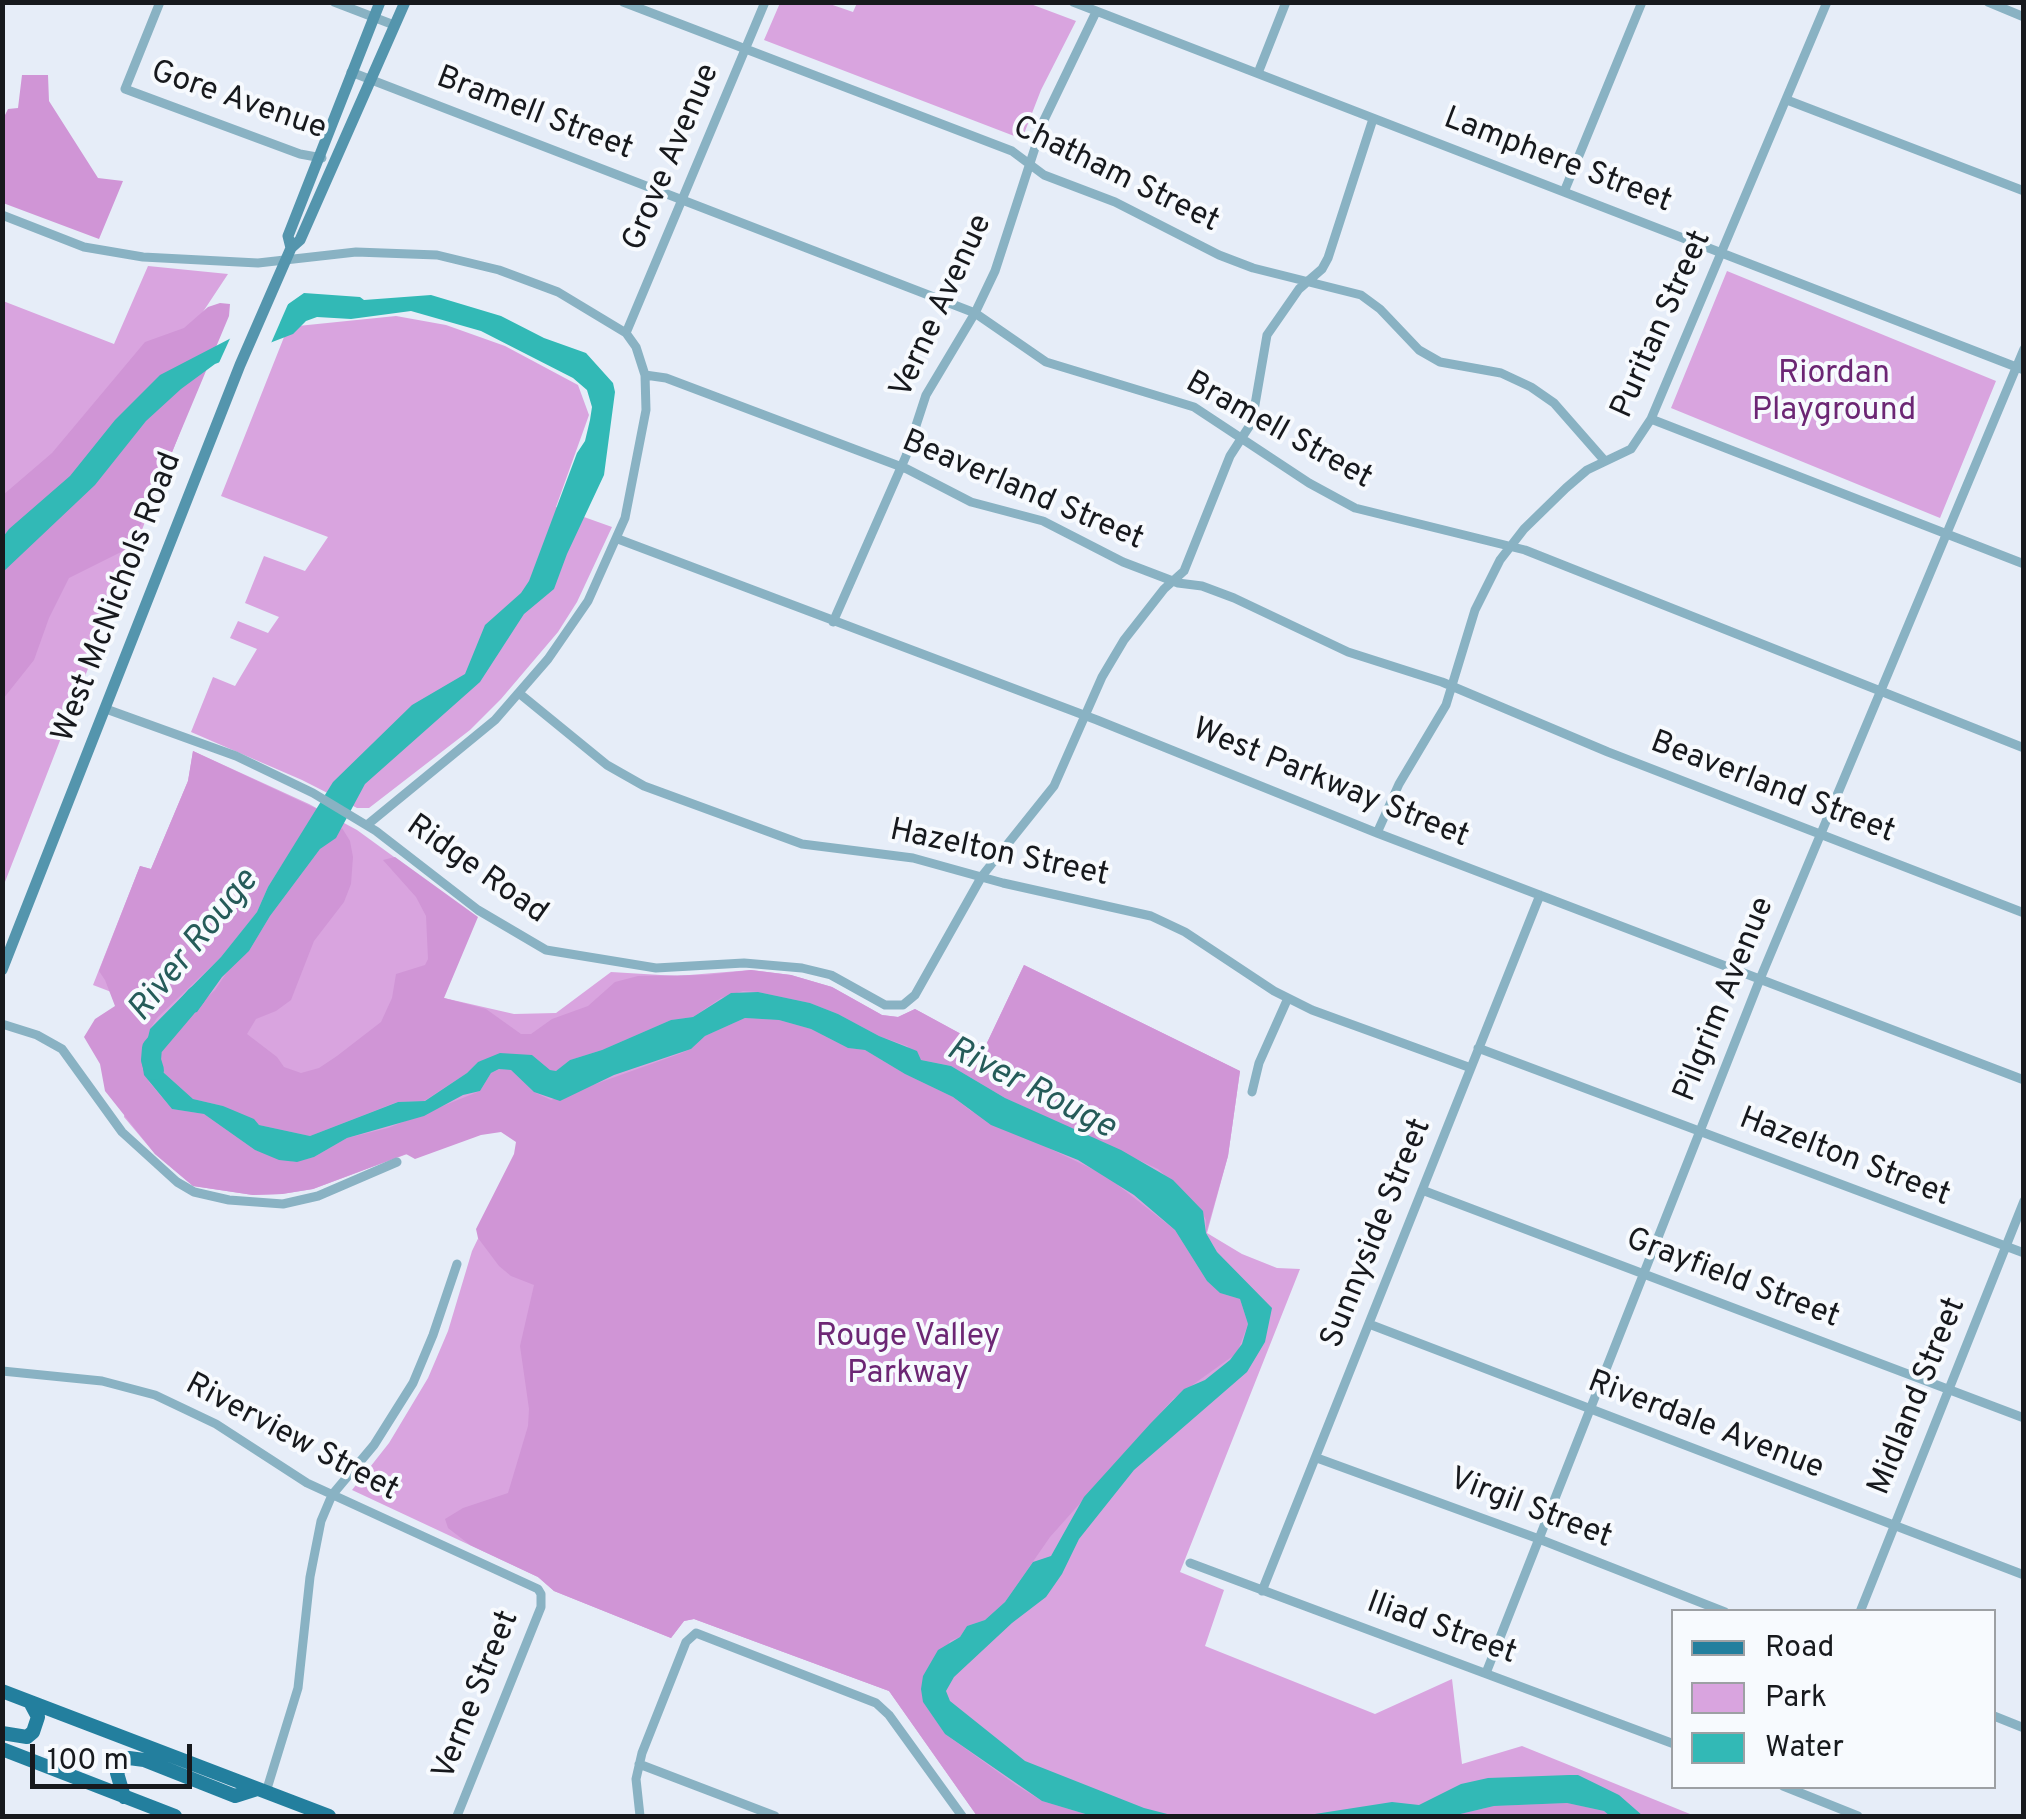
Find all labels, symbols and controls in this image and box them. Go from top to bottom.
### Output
street label: Gore Avenue [145,54,331,150]
street label: Grove Avenue [616,59,730,257]
street label: Bramell Street [430,60,638,170]
street label: Lamphere Street [1438,101,1676,223]
street label: Chatham Street [1006,109,1224,243]
street label: Verne Avenue [884,209,1002,405]
street label: Puritan Street [1605,225,1721,425]
park label: Riordan Playground [1752,357,1916,432]
street label: Bramell Street [1178,365,1378,499]
street label: Beaverland Street [895,424,1149,560]
street label: West McNichols Road [46,448,192,748]
street label: West Parkway Street [1186,712,1474,858]
street label: Beaverland Street [1644,725,1900,853]
street label: Ridge Road [398,808,554,934]
street label: Hazelton Street [886,813,1112,897]
water label: River Rouge [121,862,269,1032]
street label: Pilgrim Avenue [1668,892,1784,1108]
water label: River Rouge [939,1030,1121,1150]
street label: Hazelton Street [1733,1101,1955,1217]
street label: Sunnyside Street [1314,1114,1442,1354]
street label: Grayfield Street [1620,1222,1844,1338]
street label: Midland Street [1862,1293,1976,1501]
park label: Rouge Valley Parkway [816,1320,1000,1395]
street label: Riverdale Avenue [1582,1364,1828,1490]
street label: Riverview Street [178,1367,404,1511]
street label: Virgil Street [1443,1461,1617,1559]
street label: Iliad Street [1361,1585,1521,1675]
street label: Verne Street [427,1606,529,1786]
legend [1671,1609,1996,1789]
text: Road [1765,1630,1834,1667]
text: Park [1765,1680,1827,1717]
scale bar [35,1724,198,1786]
text: Water [1765,1730,1844,1767]
text: 100 m [47,1743,129,1780]

